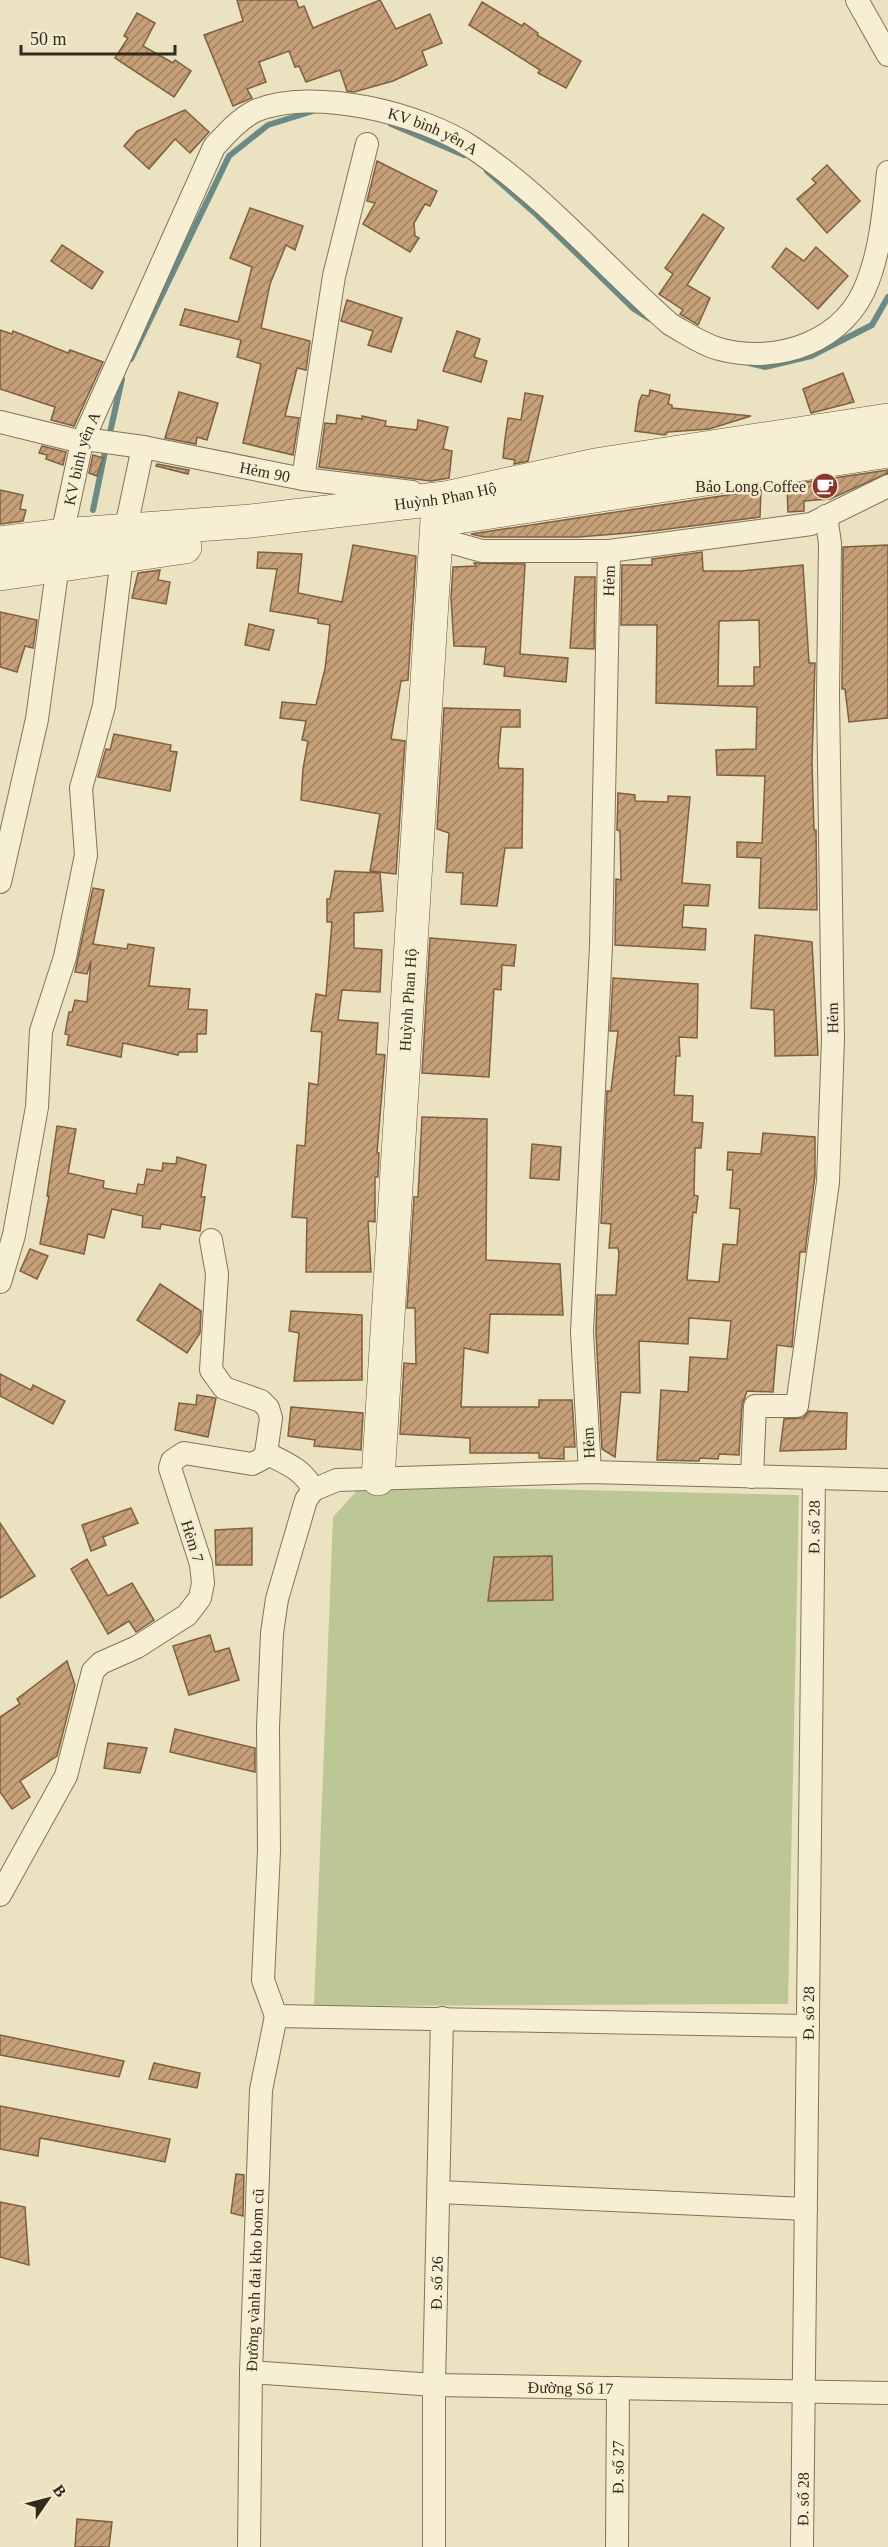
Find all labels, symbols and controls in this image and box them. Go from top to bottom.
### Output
scale bar [21,18,176,56]
text: 50 m [30,29,67,49]
street label: KV bình yên A [386,105,482,158]
street label: KV bình yên A [61,409,104,507]
street label: Hẻm 90 [238,459,292,485]
cafe icon: Bảo Long Coffee [810,471,840,501]
place label: Bảo Long Coffee [695,478,806,496]
street label: Huỳnh Phan Hộ [393,479,498,513]
street label: Hẻm [600,565,618,597]
street label: Huỳnh Phan Hộ [396,948,420,1052]
street label: Hẻm [824,1002,841,1034]
street label: Hẻm [579,1426,598,1459]
street label: Đ. số 28 [805,1500,823,1554]
street label: Hẻm 7 [178,1518,207,1564]
street label: Đ. số 28 [800,1986,817,2040]
street label: Đường vành đai kho bom cũ [243,2188,266,2372]
street label: Đ. số 26 [428,2256,446,2310]
street label: Đường Số 17 [528,2379,613,2397]
street label: Đ. số 27 [609,2440,627,2494]
north arrow [18,2469,78,2529]
street label: Đ. số 28 [794,2472,812,2526]
text: B [50,2481,70,2500]

